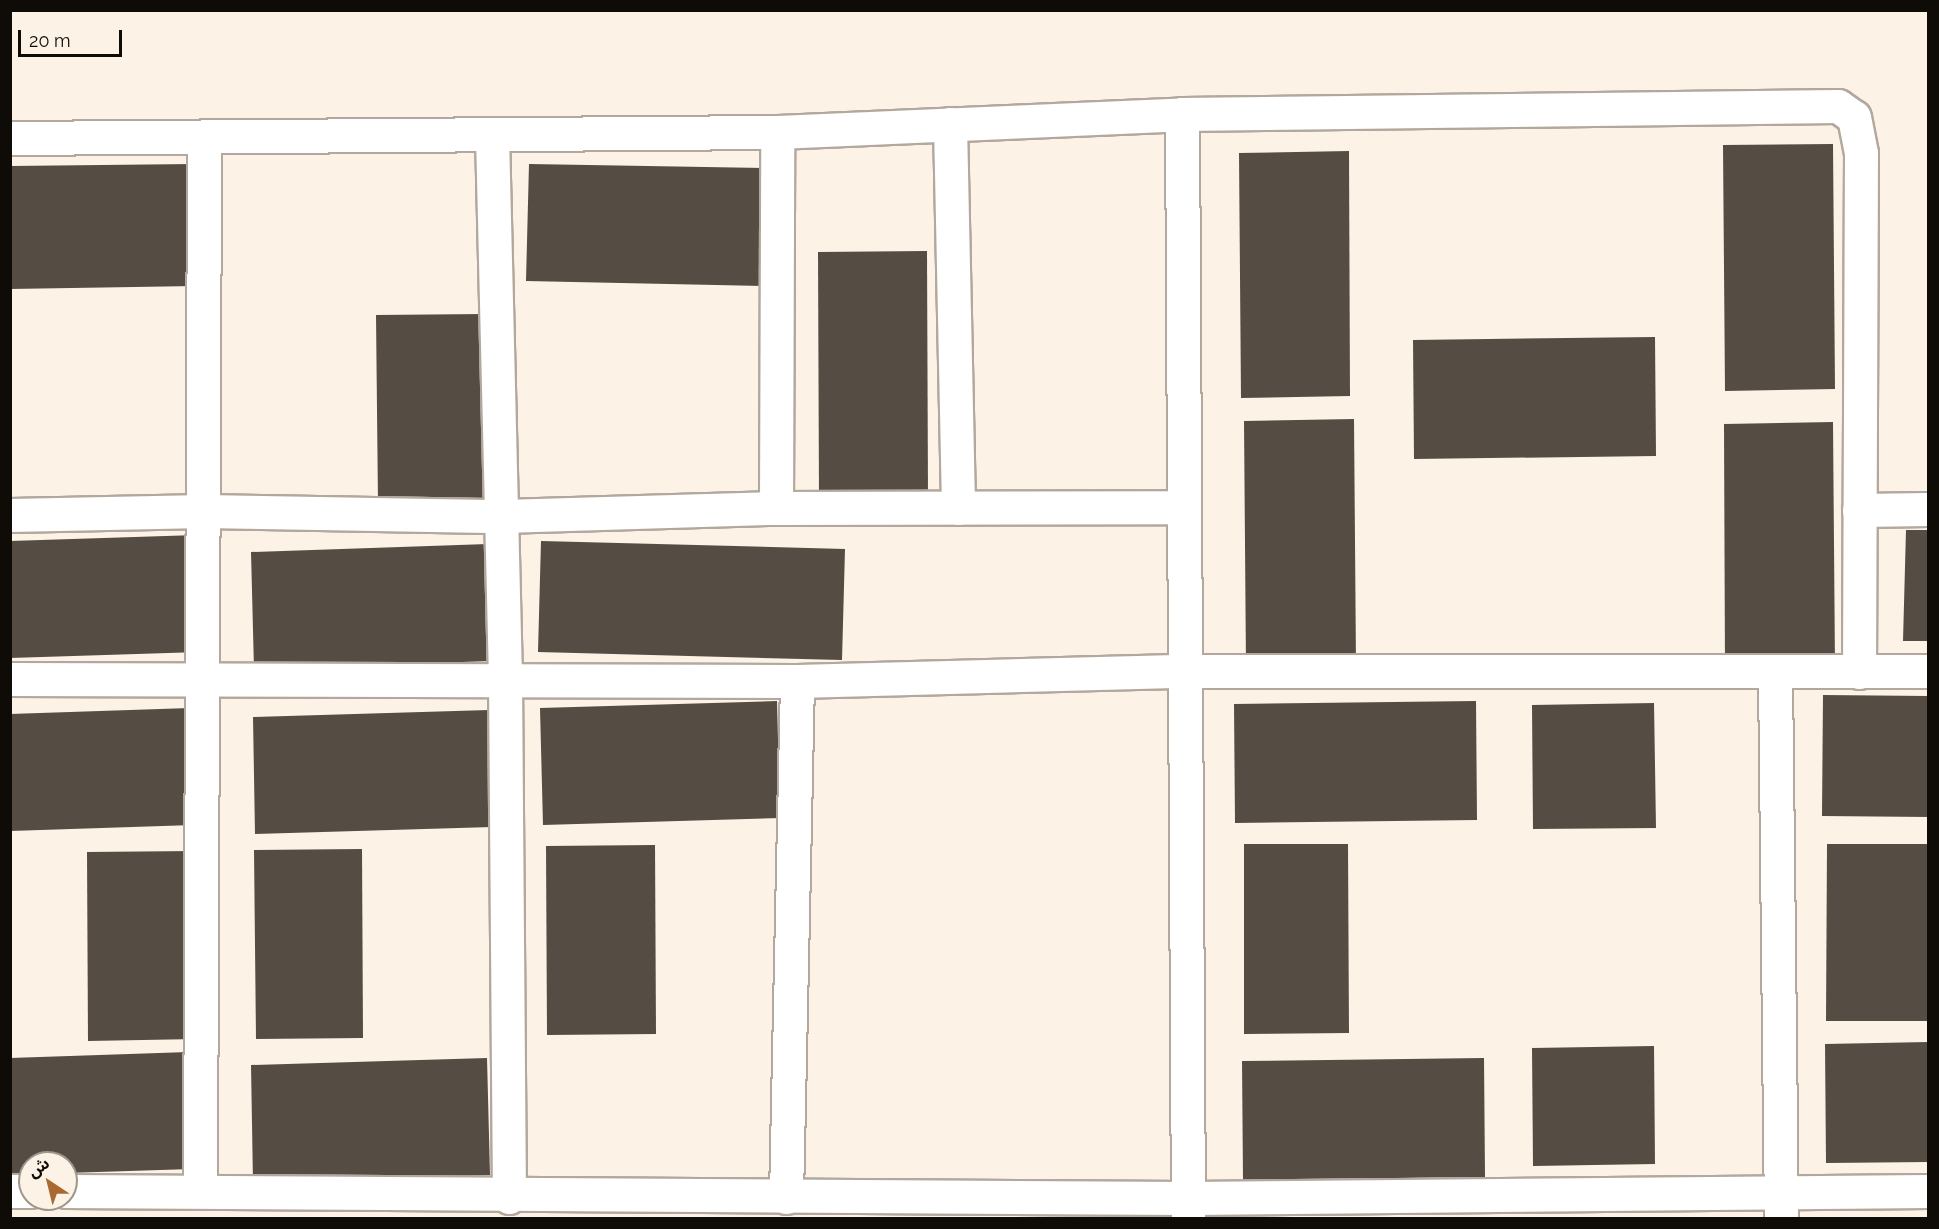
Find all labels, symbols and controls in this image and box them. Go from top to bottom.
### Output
scale bar [21,18,124,56]
text: 20 m [29,30,71,51]
north arrow [18,1151,78,1211]
text: ش [24,1153,53,1182]

